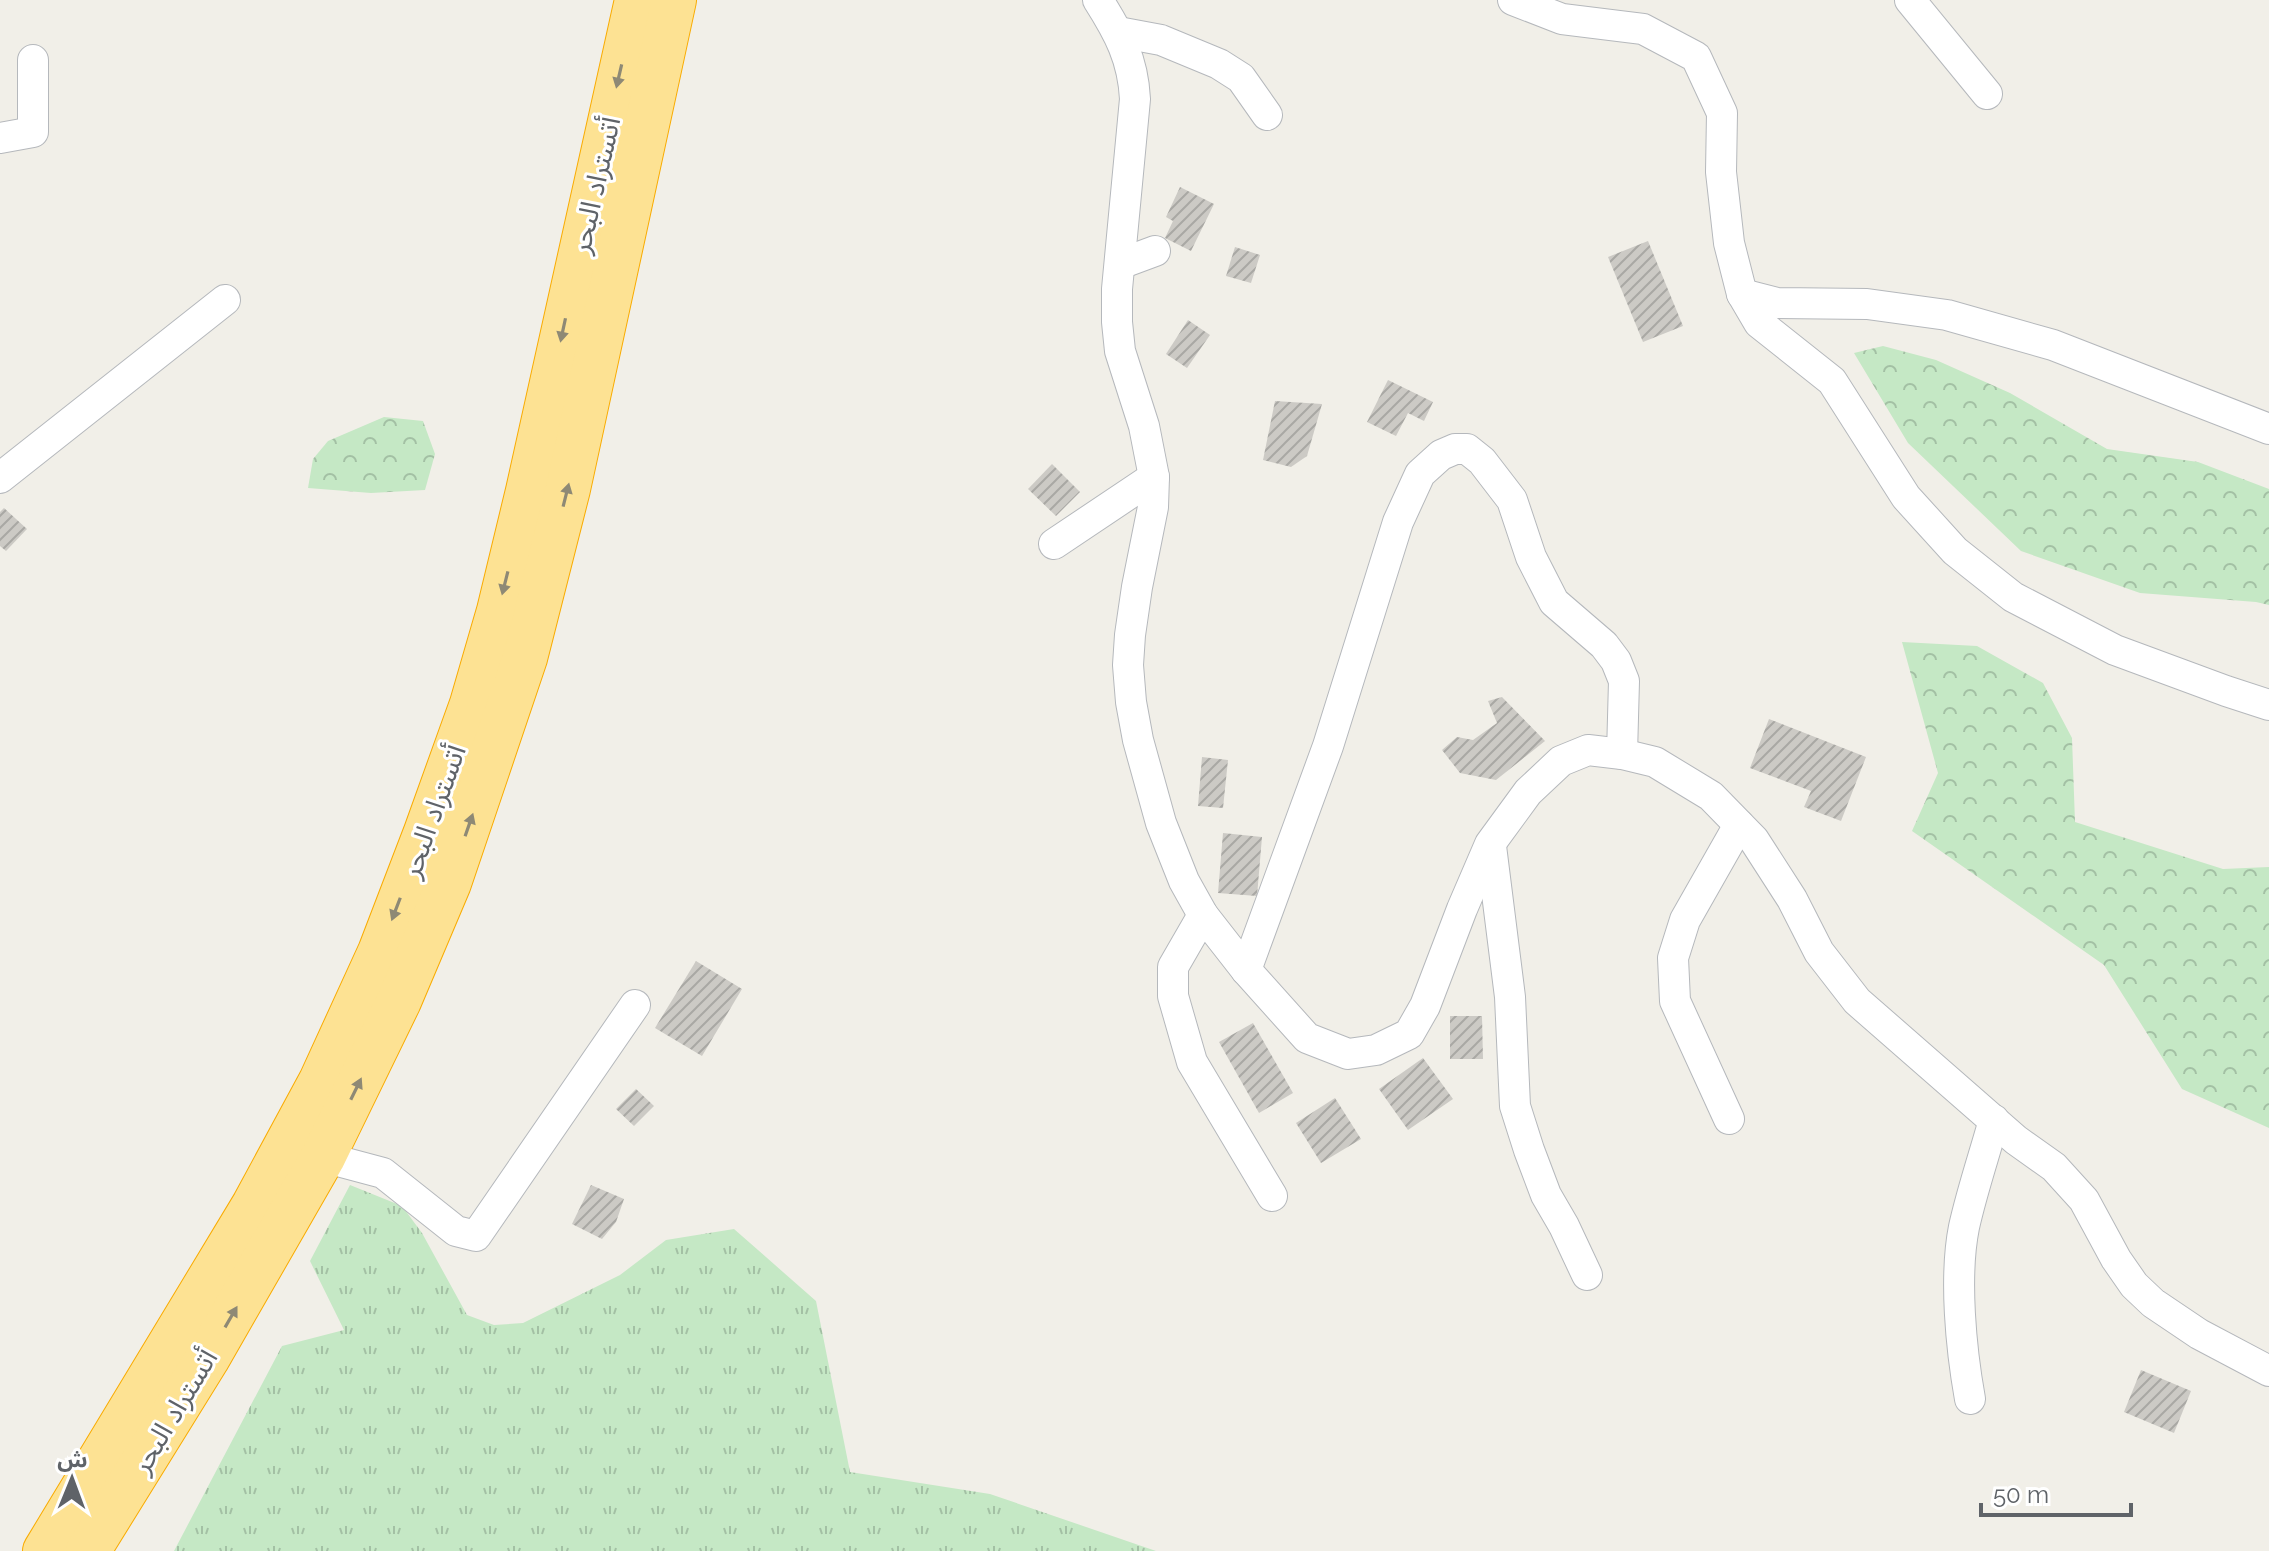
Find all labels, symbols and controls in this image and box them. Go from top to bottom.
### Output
one-way arrow [612,64,625,89]
street label: أتستراد البحر [562,113,627,258]
one-way arrow [556,317,569,342]
one-way arrow [561,482,573,507]
one-way arrow [499,571,511,596]
street label: أتستراد البحر [392,740,473,883]
one-way arrow [463,812,475,836]
one-way arrow [389,897,402,921]
one-way arrow [349,1078,363,1101]
one-way arrow [224,1306,238,1328]
street label: أتستراد البحر [123,1342,224,1480]
north arrow [32,1439,112,1519]
text: ش [57,1446,88,1472]
scale bar [1981,1467,2131,1517]
text: 50 m [1993,1480,2049,1509]

